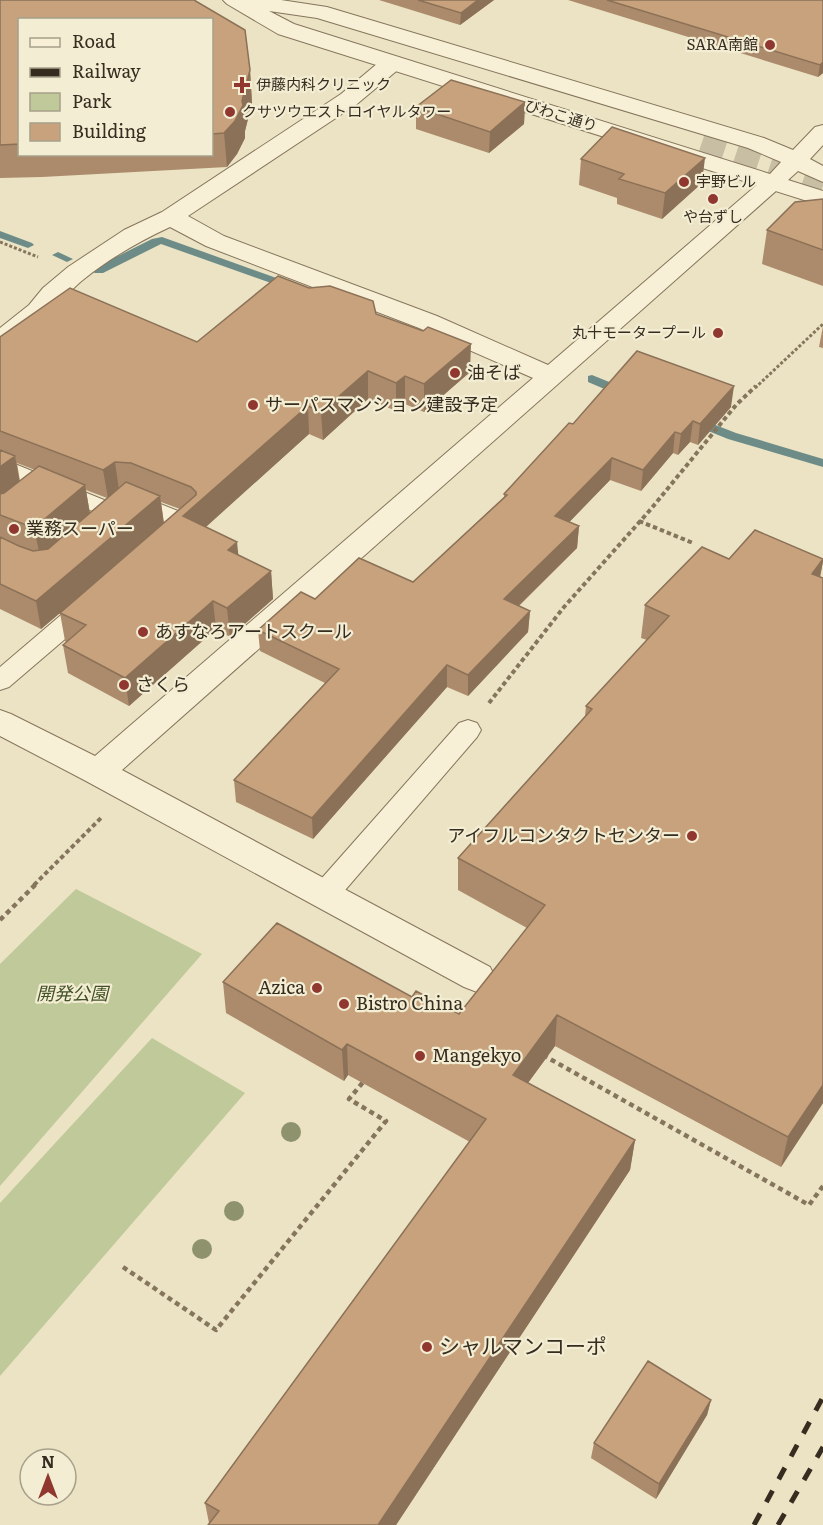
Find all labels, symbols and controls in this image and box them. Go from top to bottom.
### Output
legend [18,18,213,156]
text: Road [72,27,116,54]
place label: SARA南館 [686,32,758,55]
marker: SARA南館 [763,38,777,52]
text: Railway [72,57,141,84]
place label: 伊藤内科クリニック [256,72,391,95]
marker: 伊藤内科クリニック [233,76,251,94]
text: Park [72,87,113,114]
street label: びわこ通り [522,93,601,137]
place label: クサツウエストロイヤルタワー [242,99,452,122]
marker: クサツウエストロイヤルタワー [223,105,237,119]
text: Building [72,117,147,144]
place label: 宇野ビル [696,169,756,192]
marker: 宇野ビル [677,175,691,189]
marker: や台ずし [706,192,720,206]
place label: や台ずし [683,204,743,227]
place label: 丸十モータープール [572,320,706,343]
marker: 丸十モータープール [711,326,725,340]
place label: 油そば [467,358,521,385]
marker: 油そば [448,366,462,380]
place label: サーパスマンション建設予定 [265,390,498,417]
marker: サーパスマンション建設予定 [246,398,260,412]
place label: 業務スーパー [26,514,134,541]
marker: 業務スーパー [7,522,21,536]
place label: あすなろアートスクール [155,617,352,644]
marker: あすなろアートスクール [136,625,150,639]
place label: さくら [136,670,190,697]
marker: さくら [117,678,131,692]
place label: アイフルコンタクトセンター [447,821,680,848]
marker: アイフルコンタクトセンター [685,829,699,843]
place label: Azica [258,973,305,1000]
park label: 開発公園 [36,979,111,1006]
marker: Azica [310,981,324,995]
place label: Bistro China [356,989,463,1016]
marker: Bistro China [337,997,351,1011]
place label: Mangekyo [432,1041,521,1068]
marker: Mangekyo [413,1049,427,1063]
place label: シャルマンコーポ [439,1329,607,1360]
marker: シャルマンコーポ [420,1340,434,1354]
north arrow [18,1447,78,1507]
text: N [41,1449,55,1473]

